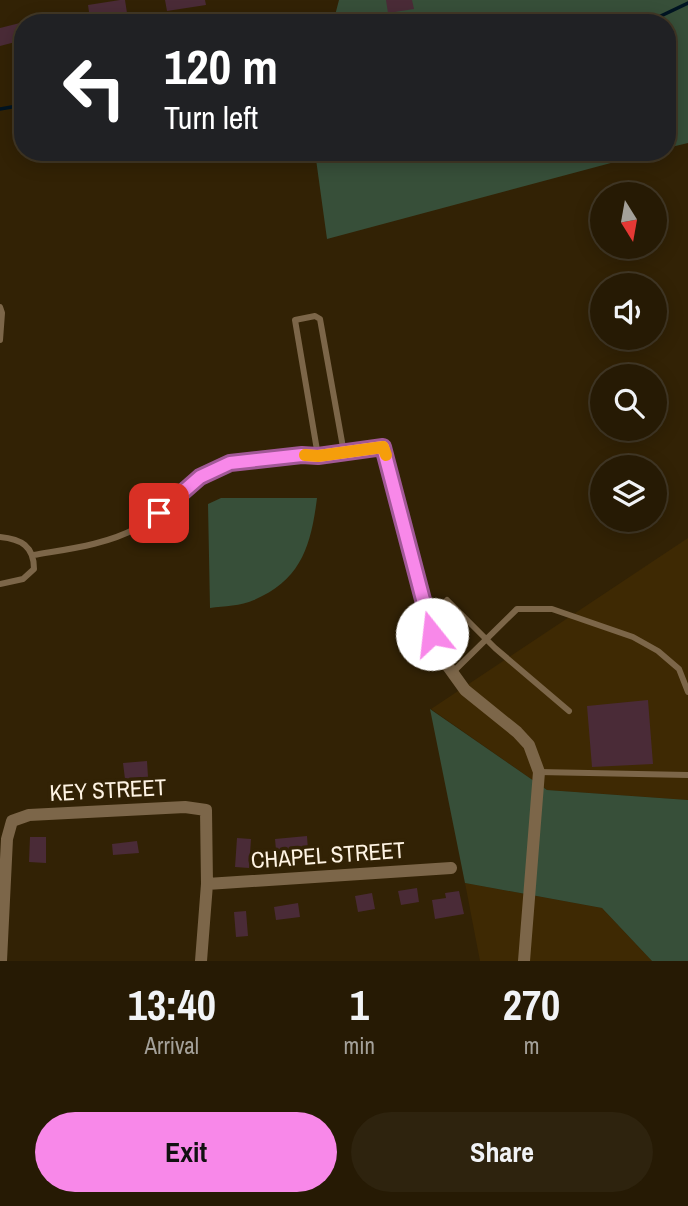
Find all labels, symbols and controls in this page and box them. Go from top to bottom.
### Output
text: 120 m [164,33,278,99]
icon: left [49,42,140,133]
text: Turn left [164,96,258,139]
north arrow [590,182,667,259]
map controls [590,182,667,532]
button: sound [590,273,667,350]
button: search [590,364,667,441]
button: layers [590,455,667,532]
pin [129,483,189,543]
icon: arrive [140,494,178,532]
position arrow [395,597,469,671]
street label: KEY STREET [49,771,168,808]
street label: CHAPEL STREET [250,834,407,875]
text: 13:40 [128,977,216,1033]
text: 1 [350,977,369,1033]
text: 270 [503,977,560,1033]
text: Arrival [145,1030,199,1061]
text: min [344,1030,375,1061]
text: m [524,1030,539,1061]
button: Exit [35,1112,337,1192]
button: Share [351,1112,653,1192]

